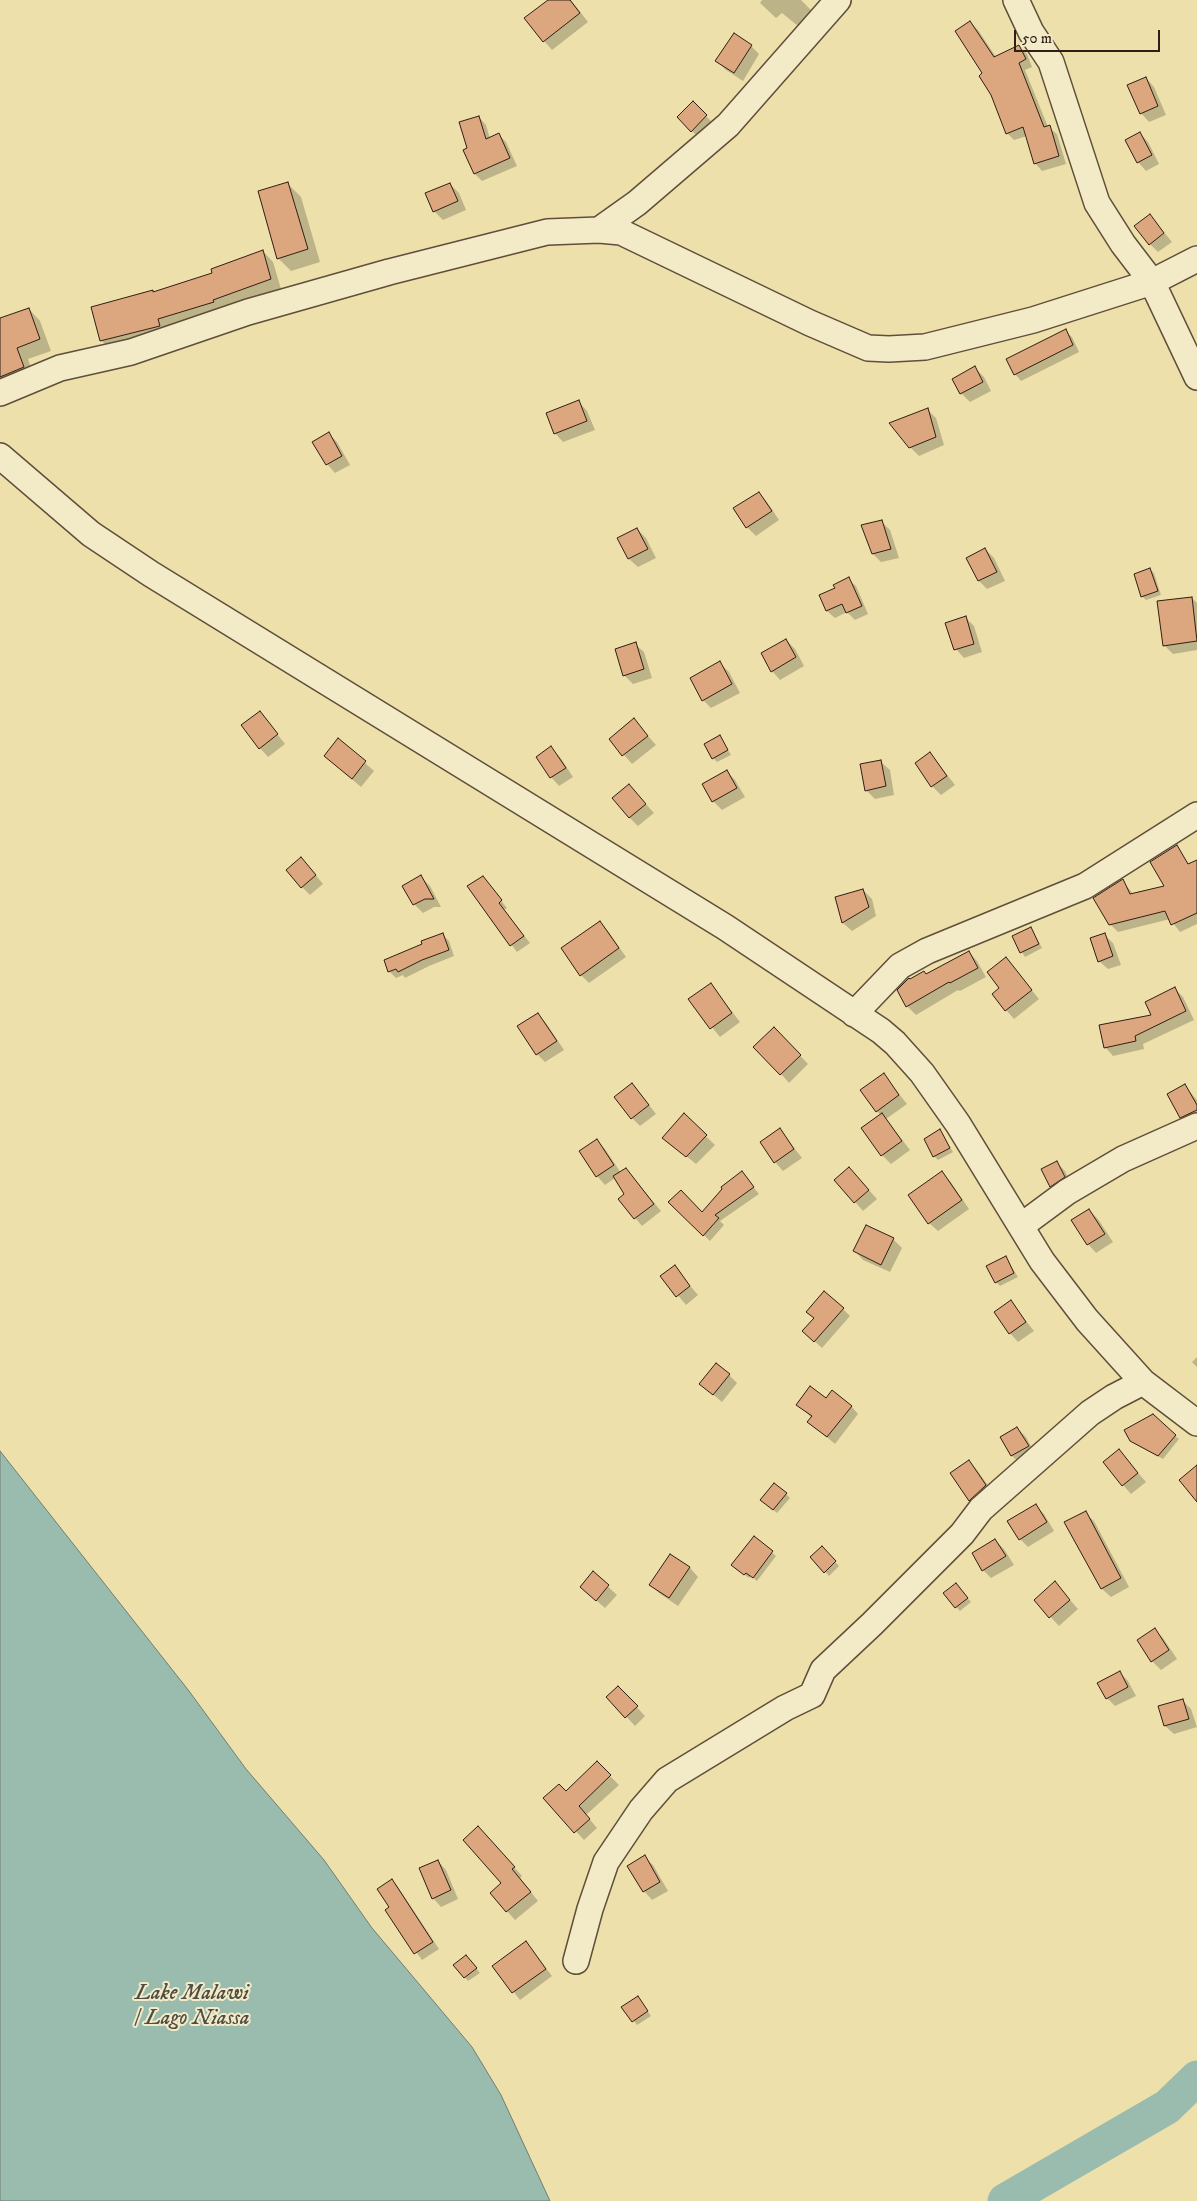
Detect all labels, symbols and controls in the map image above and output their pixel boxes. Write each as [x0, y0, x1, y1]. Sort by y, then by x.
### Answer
scale bar [1017, 20, 1163, 52]
text: 50 m [1022, 29, 1052, 48]
water label: Lake Malawi / Lago Niassa [134, 1981, 250, 2032]

